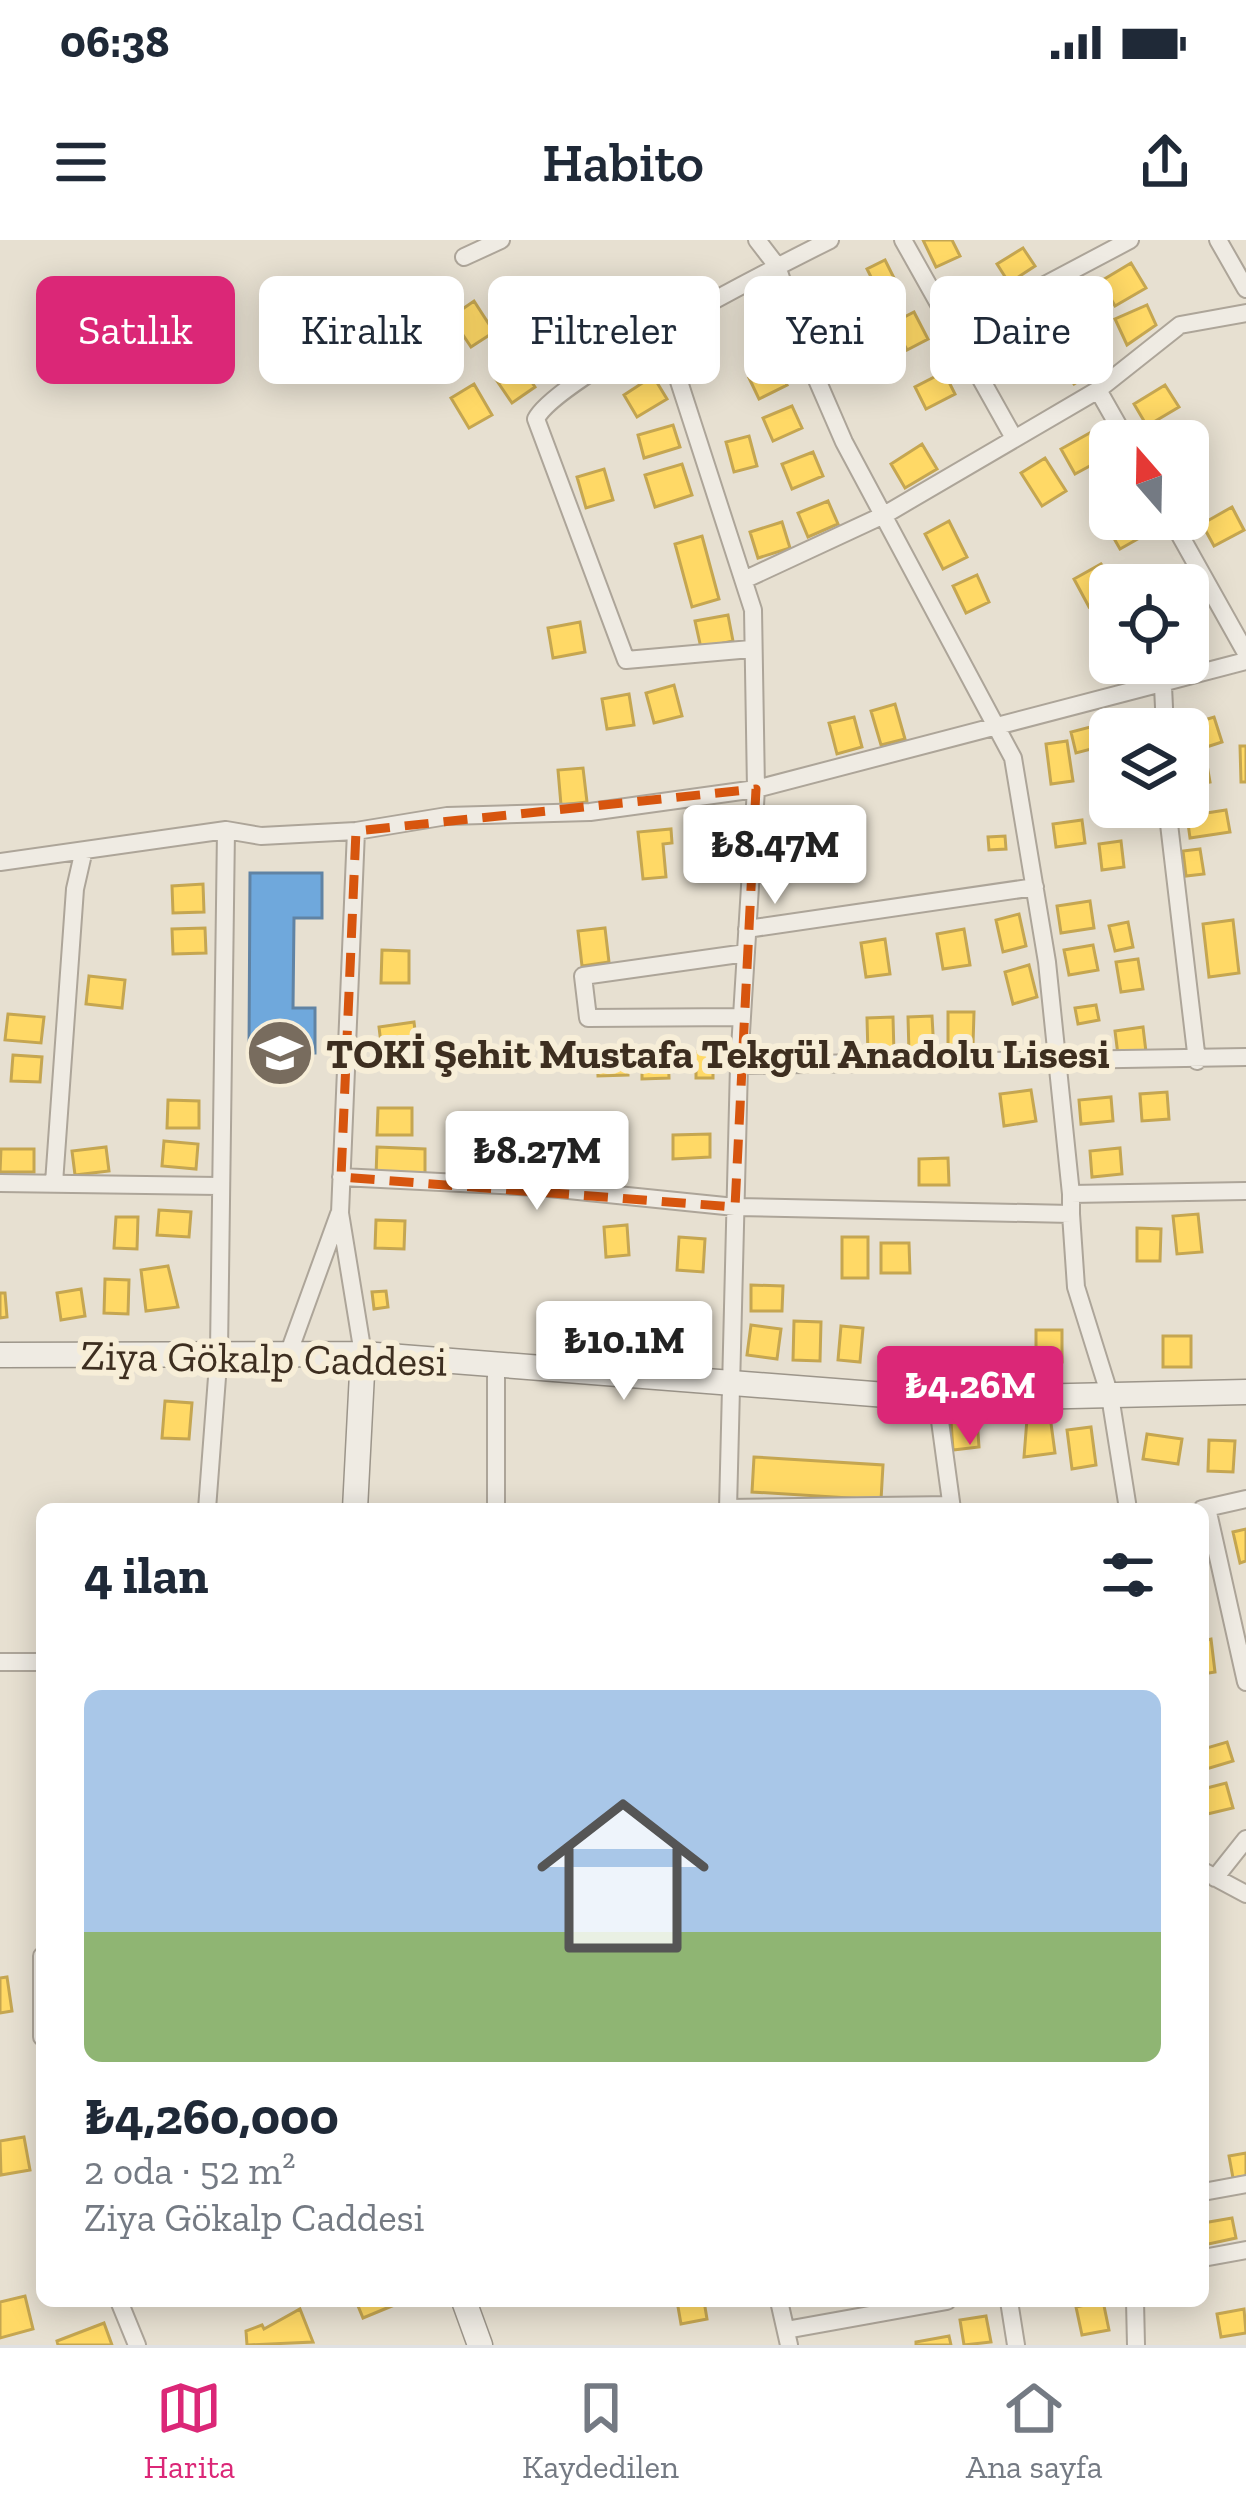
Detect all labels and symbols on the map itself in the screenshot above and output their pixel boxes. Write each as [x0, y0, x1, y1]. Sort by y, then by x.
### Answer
north arrow [1089, 420, 1209, 540]
pin: ₺8.47M [677, 805, 873, 907]
school or university icon: TOKİ Şehit Mustafa Tekgül Anadolu Lisesi [245, 1018, 315, 1088]
place label: TOKİ Şehit Mustafa Tekgül Anadolu Lisesi [326, 1028, 1110, 1079]
pin: ₺8.27M [439, 1111, 635, 1213]
pin: ₺10.1M [526, 1301, 722, 1403]
street label: Ziya Gökalp Caddesi [80, 1329, 448, 1387]
pin: ₺4.26M [872, 1346, 1068, 1448]

